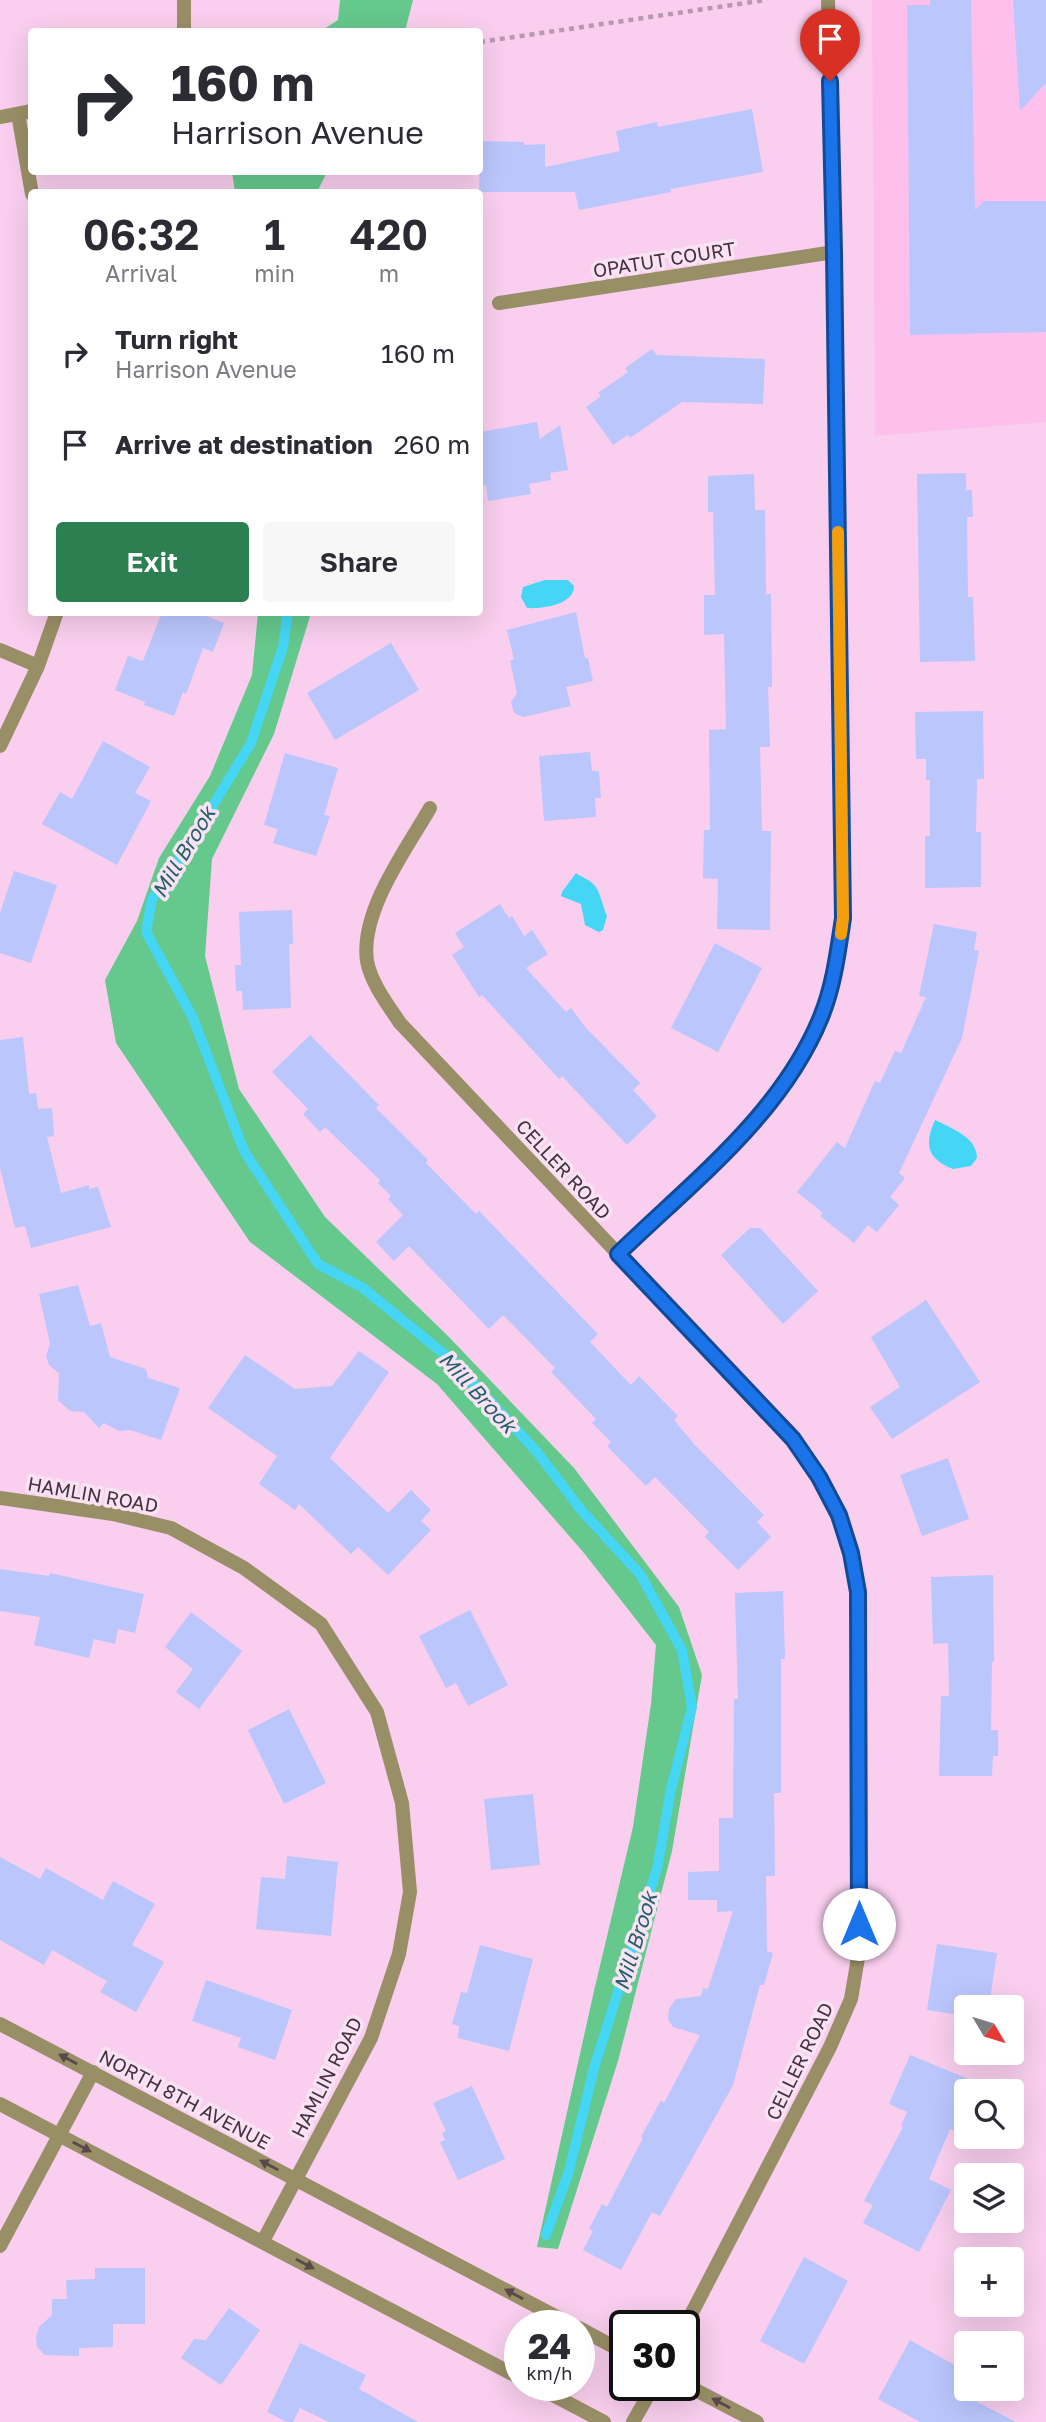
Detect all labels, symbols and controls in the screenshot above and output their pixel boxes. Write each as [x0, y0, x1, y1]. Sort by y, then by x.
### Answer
pin [800, 9, 860, 81]
icon: arrive [811, 20, 849, 58]
text: 160 m [171, 53, 314, 112]
icon: right [56, 56, 147, 147]
text: Harrison Avenue [171, 113, 424, 151]
text: 06:32 [83, 209, 199, 259]
text: 1 [264, 209, 285, 259]
text: 420 [350, 209, 428, 259]
street label: OPATUT COURT [591, 236, 737, 282]
text: Arrival [105, 259, 177, 287]
text: min [254, 259, 295, 287]
text: m [379, 259, 399, 287]
text: Turn right [115, 324, 238, 355]
icon: right [56, 335, 94, 373]
text: 160 m [381, 338, 455, 369]
text: Harrison Avenue [115, 355, 297, 383]
icon: arrive [56, 426, 94, 464]
text: Arrive at destination [115, 429, 373, 460]
text: 260 m [394, 429, 470, 460]
button: Exit [56, 522, 249, 602]
button: Share [263, 522, 455, 602]
water label: Mill Brook [146, 800, 221, 902]
street label: CELLER ROAD [512, 1114, 616, 1224]
water label: Mill Brook [434, 1346, 524, 1440]
street label: HAMLIN ROAD [26, 1471, 160, 1517]
water label: Mill Brook [608, 1887, 663, 1993]
position arrow [822, 1887, 896, 1961]
north arrow [954, 1995, 1024, 2065]
map controls [954, 1995, 1024, 2401]
street label: CELLER ROAD [761, 1998, 837, 2124]
street label: HAMLIN ROAD [286, 2013, 366, 2141]
street label: NORTH 8TH AVENUE [96, 2044, 274, 2154]
one-way arrow [58, 2054, 78, 2065]
button: search [954, 2079, 1024, 2149]
one-way arrow [72, 2141, 92, 2153]
one-way arrow [259, 2159, 279, 2170]
button: layers [954, 2163, 1024, 2233]
button: + [954, 2247, 1024, 2317]
one-way arrow [295, 2258, 315, 2270]
one-way arrow [504, 2288, 524, 2300]
speed limit sign: 30 [609, 2310, 700, 2401]
text: 24 [528, 2325, 571, 2367]
button: − [954, 2331, 1024, 2401]
text: km/h [527, 2362, 572, 2384]
one-way arrow [711, 2397, 730, 2409]

